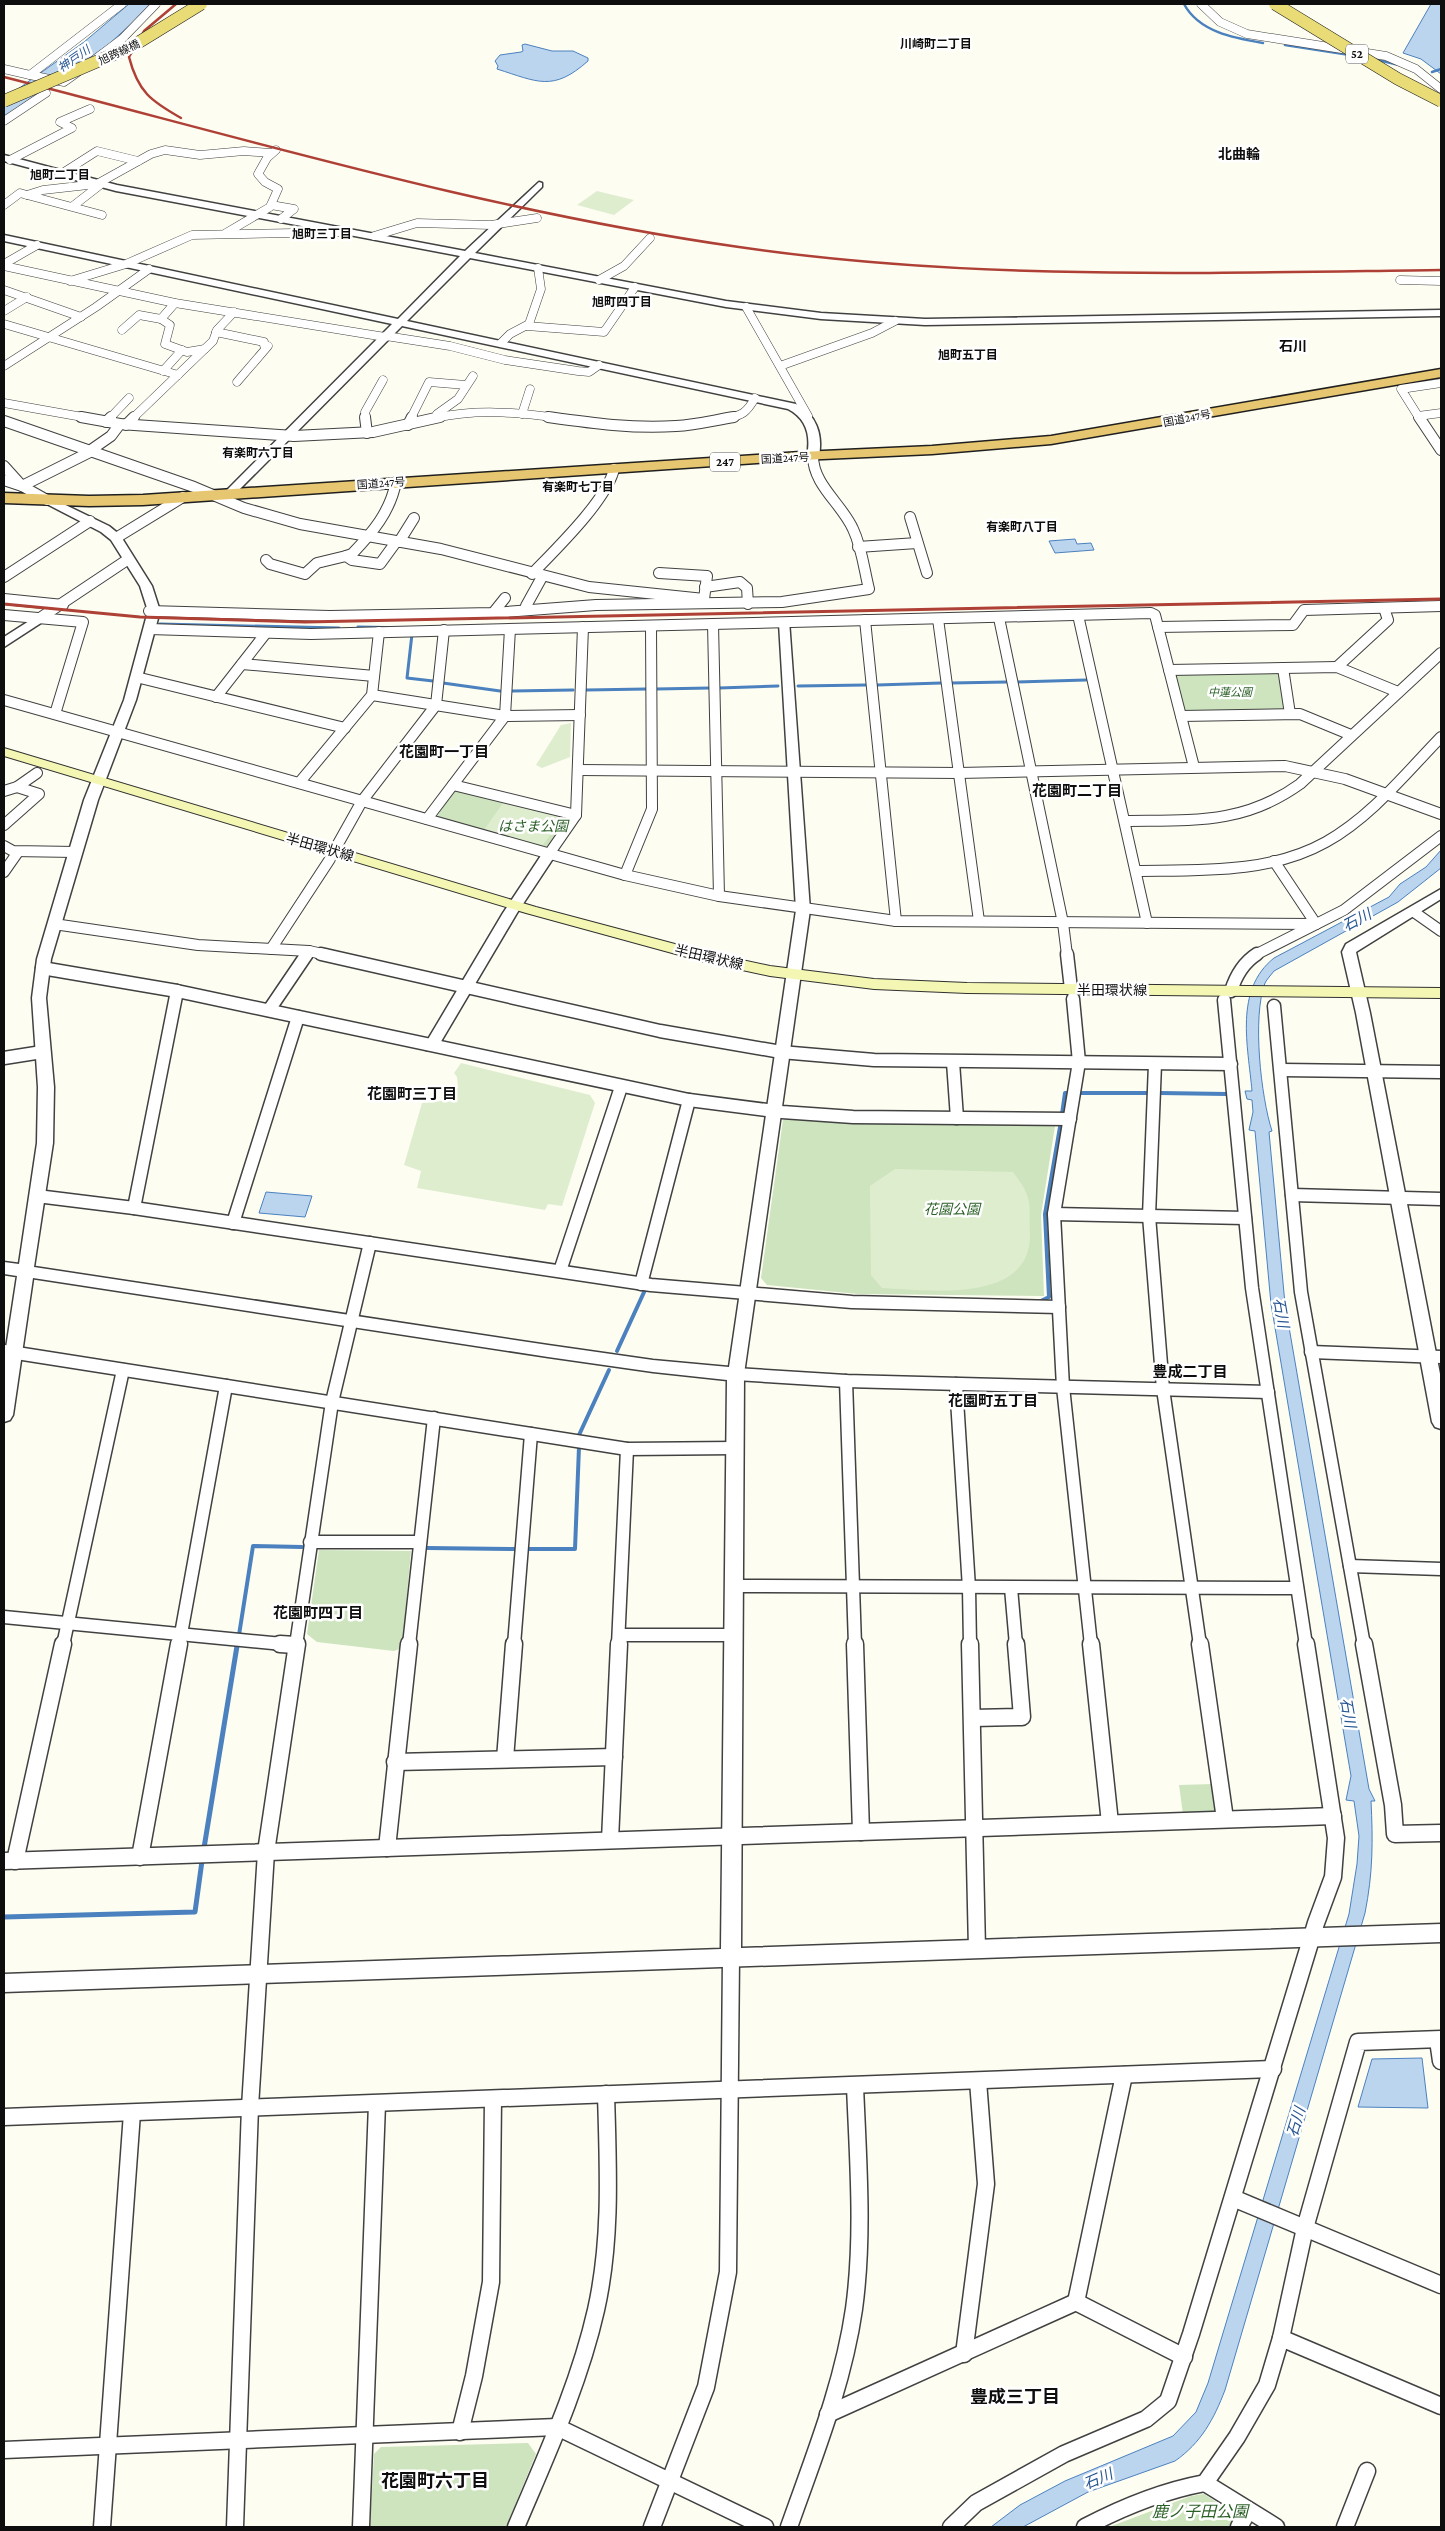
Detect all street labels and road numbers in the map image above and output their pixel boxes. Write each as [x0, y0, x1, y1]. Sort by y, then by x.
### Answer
street label: 旭跨線橋 [97, 37, 141, 67]
road number: 52 [1346, 44, 1368, 64]
street label: 国道247号 [1162, 407, 1212, 429]
street label: 国道247号 [760, 451, 810, 465]
road number: 247 [710, 452, 740, 472]
street label: 国道247号 [356, 475, 406, 491]
street label: 半田環状線 [284, 830, 356, 864]
street label: 半田環状線 [673, 941, 745, 973]
street label: 半田環状線 [1077, 982, 1147, 998]

